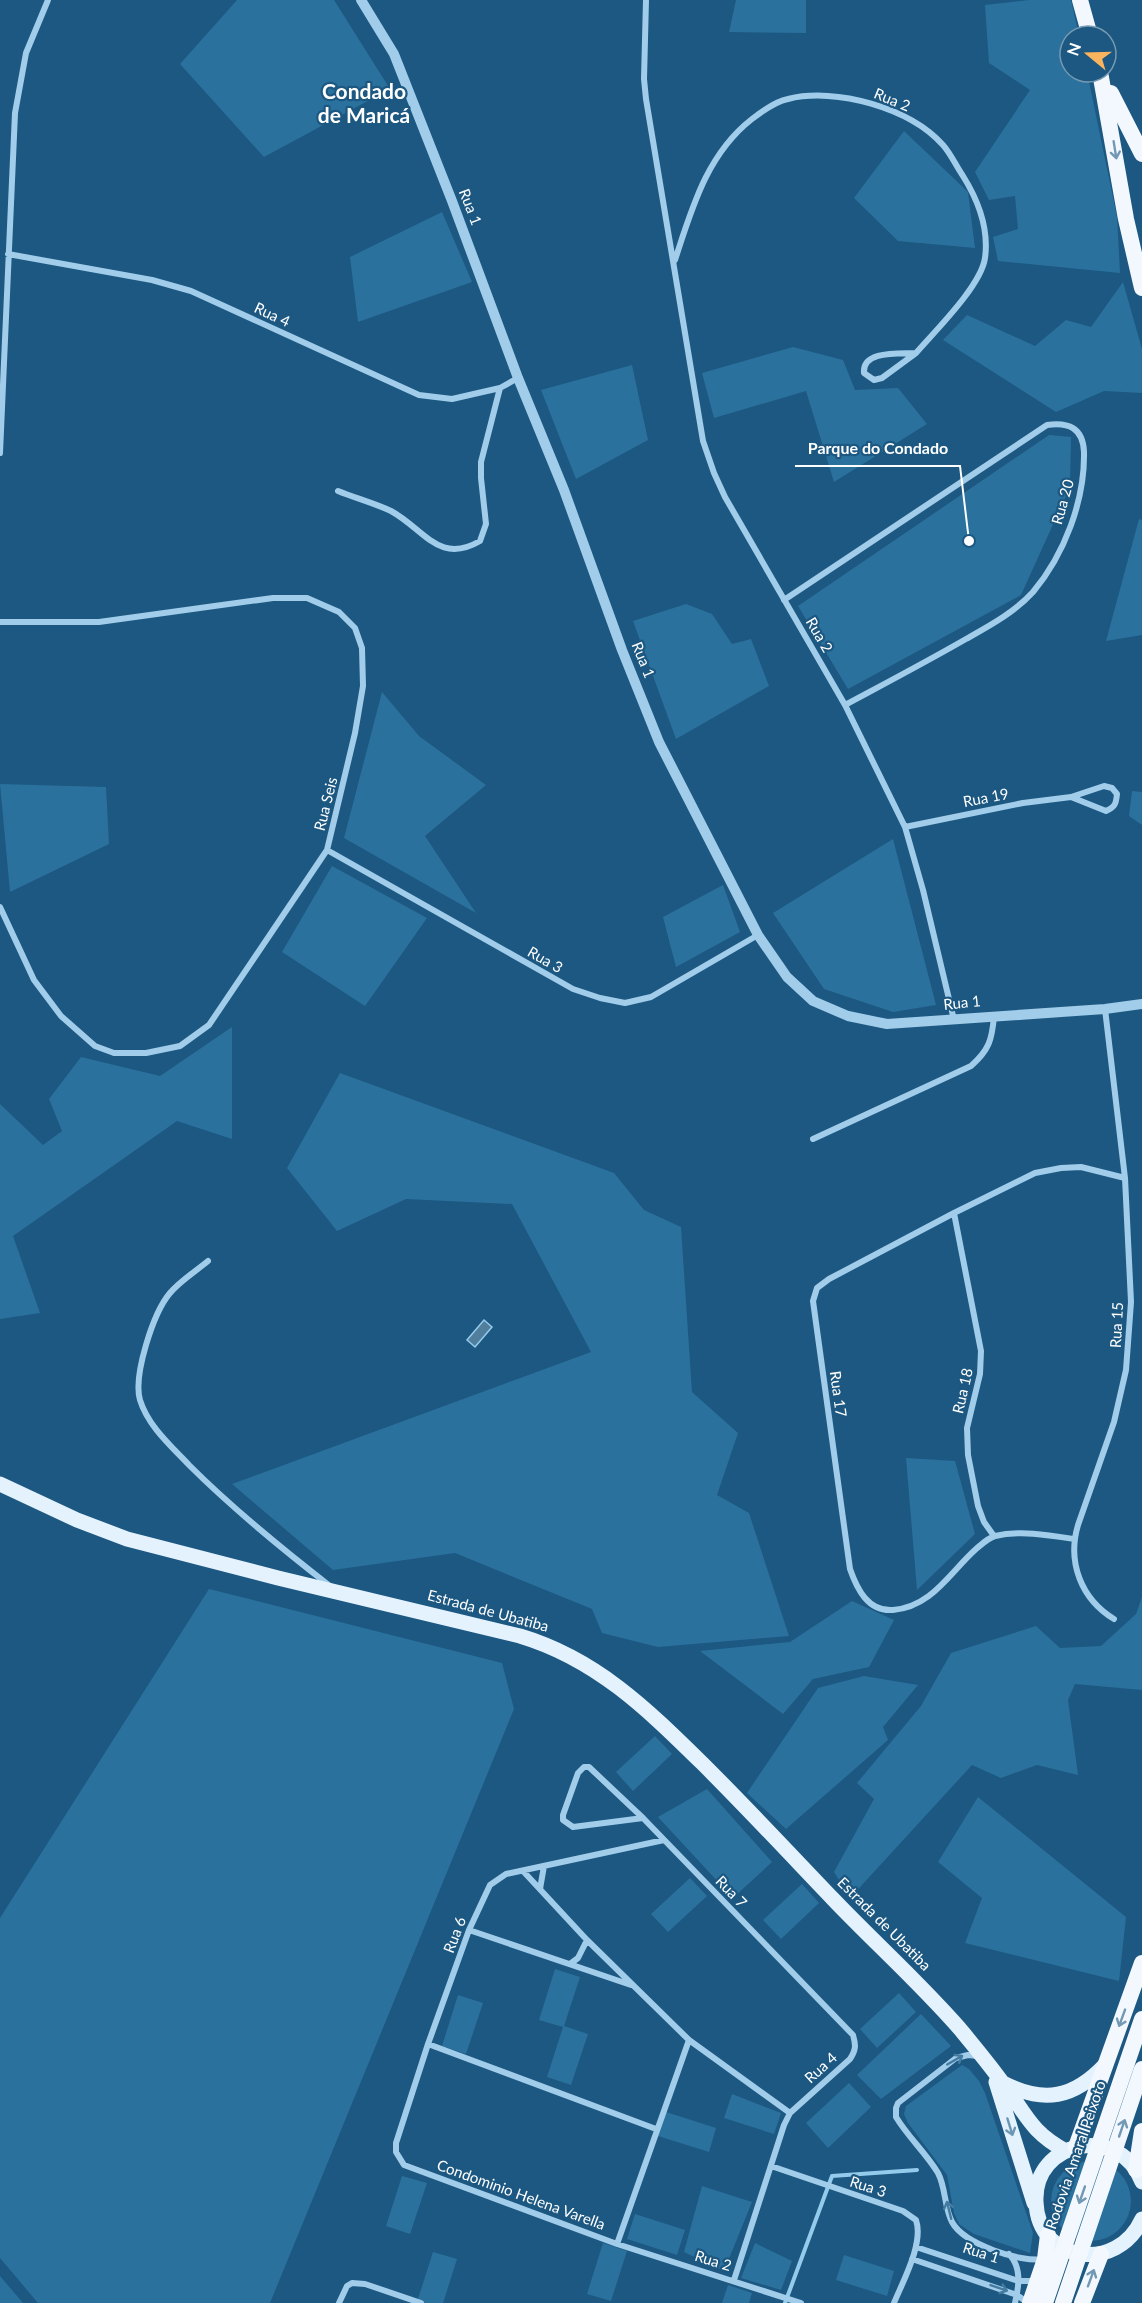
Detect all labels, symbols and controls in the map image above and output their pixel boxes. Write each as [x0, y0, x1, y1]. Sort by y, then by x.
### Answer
north arrow [1058, 24, 1118, 84]
text: N [1062, 40, 1084, 58]
district label: Condado de Maricá [318, 78, 410, 127]
street label: Rua 2 [872, 84, 913, 114]
one-way arrow [1110, 140, 1121, 159]
street label: Rua 1 [456, 186, 486, 227]
street label: Rua 4 [252, 298, 293, 330]
callout: Parque do Condado [795, 432, 960, 466]
text: Parque do Condado [808, 438, 948, 457]
street label: Rua 20 [1047, 477, 1077, 526]
street label: Rua 2 [803, 614, 837, 655]
street label: Rua 1 [629, 639, 659, 680]
street label: Rua Seis [310, 775, 340, 833]
street label: Rua 19 [961, 784, 1010, 810]
street label: Rua 3 [525, 942, 566, 976]
street label: Rua 1 [942, 991, 981, 1013]
street label: Rua 15 [1106, 1301, 1126, 1348]
street label: Rua 18 [948, 1366, 976, 1415]
street label: Rua 17 [827, 1370, 851, 1418]
street label: Estrada de Ubatiba [426, 1585, 551, 1635]
street label: Rua 7 [712, 1872, 751, 1911]
street label: Estrada de Ubatiba [834, 1873, 935, 1974]
street label: Rua 6 [439, 1914, 469, 1955]
one-way arrow [1116, 2008, 1127, 2027]
street label: Rua 4 [800, 2048, 840, 2086]
one-way arrow [946, 2054, 963, 2066]
street label: Rodovia Amaral Peixoto [1041, 2078, 1109, 2231]
one-way arrow [1005, 2117, 1016, 2136]
one-way arrow [1117, 2119, 1128, 2138]
street label: Condominio Helena Varella [435, 2155, 608, 2233]
street label: Rua 3 [848, 2172, 889, 2200]
one-way arrow [1076, 2185, 1087, 2204]
one-way arrow [942, 2201, 954, 2220]
street label: Rua 1 [961, 2238, 1002, 2266]
street label: Rua 2 [693, 2246, 734, 2274]
one-way arrow [1086, 2269, 1097, 2288]
one-way arrow [989, 2284, 1008, 2295]

